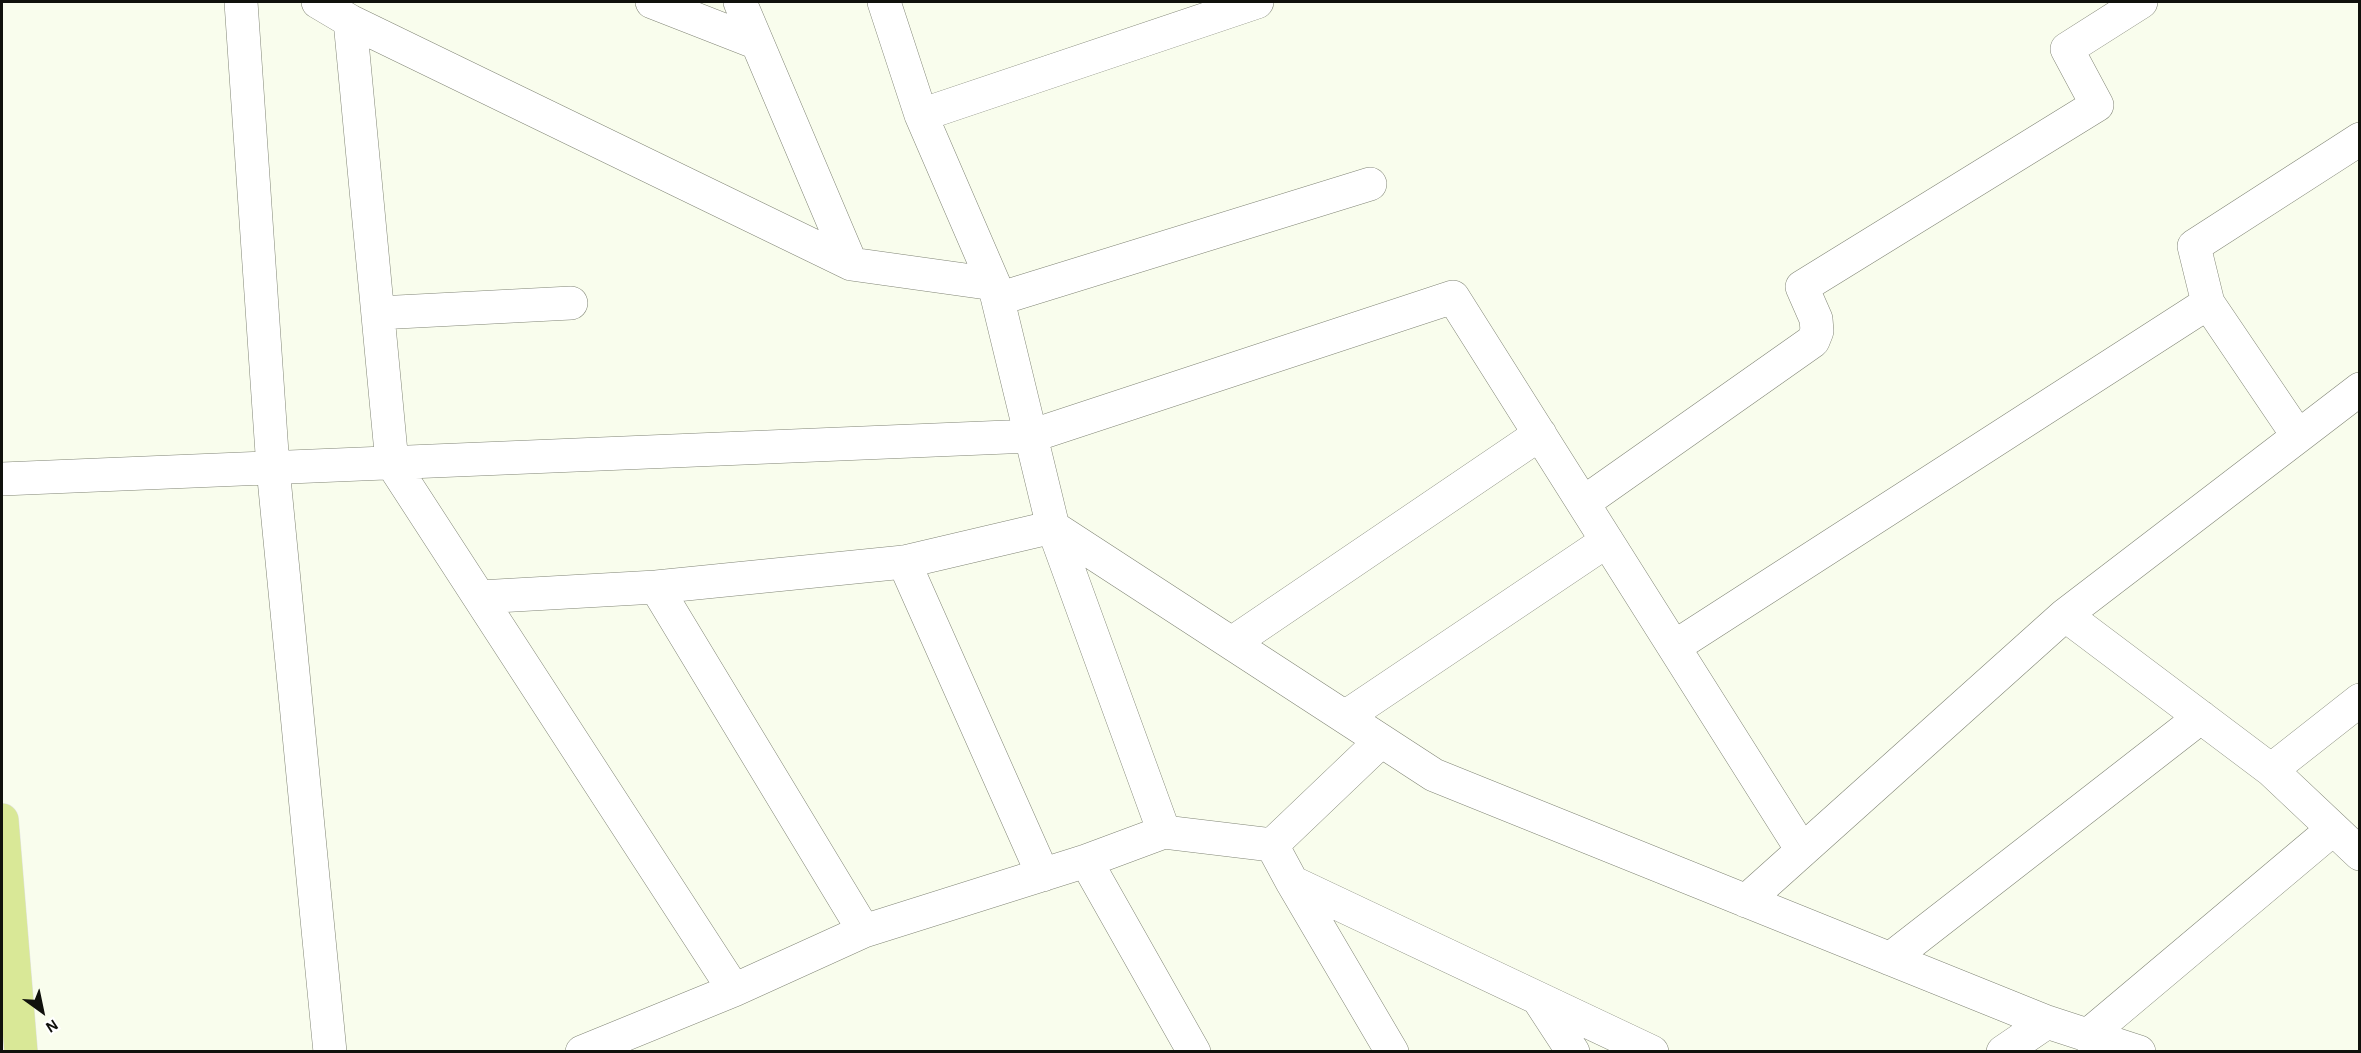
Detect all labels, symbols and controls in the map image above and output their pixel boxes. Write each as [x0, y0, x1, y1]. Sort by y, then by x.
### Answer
north arrow [12, 981, 72, 1041]
text: N [43, 1016, 61, 1036]

